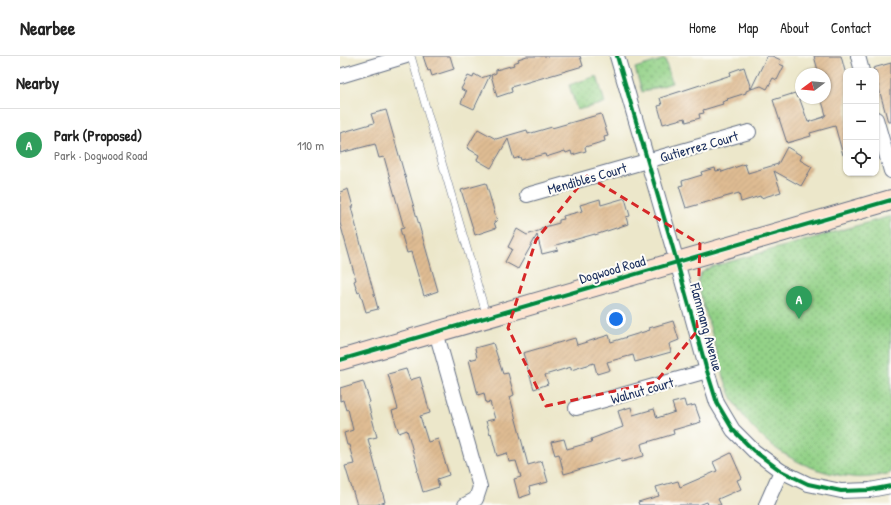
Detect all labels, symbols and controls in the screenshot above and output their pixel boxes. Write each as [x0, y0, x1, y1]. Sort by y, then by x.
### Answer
text: Nearbee [20, 15, 75, 41]
text: Home [689, 18, 716, 37]
text: Map [738, 18, 758, 37]
text: About [780, 18, 809, 37]
text: Contact [831, 18, 871, 37]
north arrow [795, 68, 831, 104]
map controls [843, 68, 879, 176]
button: + [843, 68, 879, 104]
text: Nearby [16, 71, 59, 94]
button: − [843, 104, 879, 140]
text: Park (Proposed) [54, 125, 142, 146]
street label: Gutierrez Court [658, 126, 740, 166]
text: A [26, 136, 32, 154]
text: 110 m [297, 136, 324, 154]
button: locate [843, 140, 879, 176]
text: Park · Dogwood Road [54, 146, 147, 164]
street label: Mendibles Court [545, 158, 629, 198]
street label: Dogwood Road [577, 250, 648, 288]
street label: Flammang Avenue [685, 280, 728, 374]
pin: A [786, 286, 812, 319]
your location [606, 309, 626, 329]
street label: Walnut court [608, 372, 676, 408]

